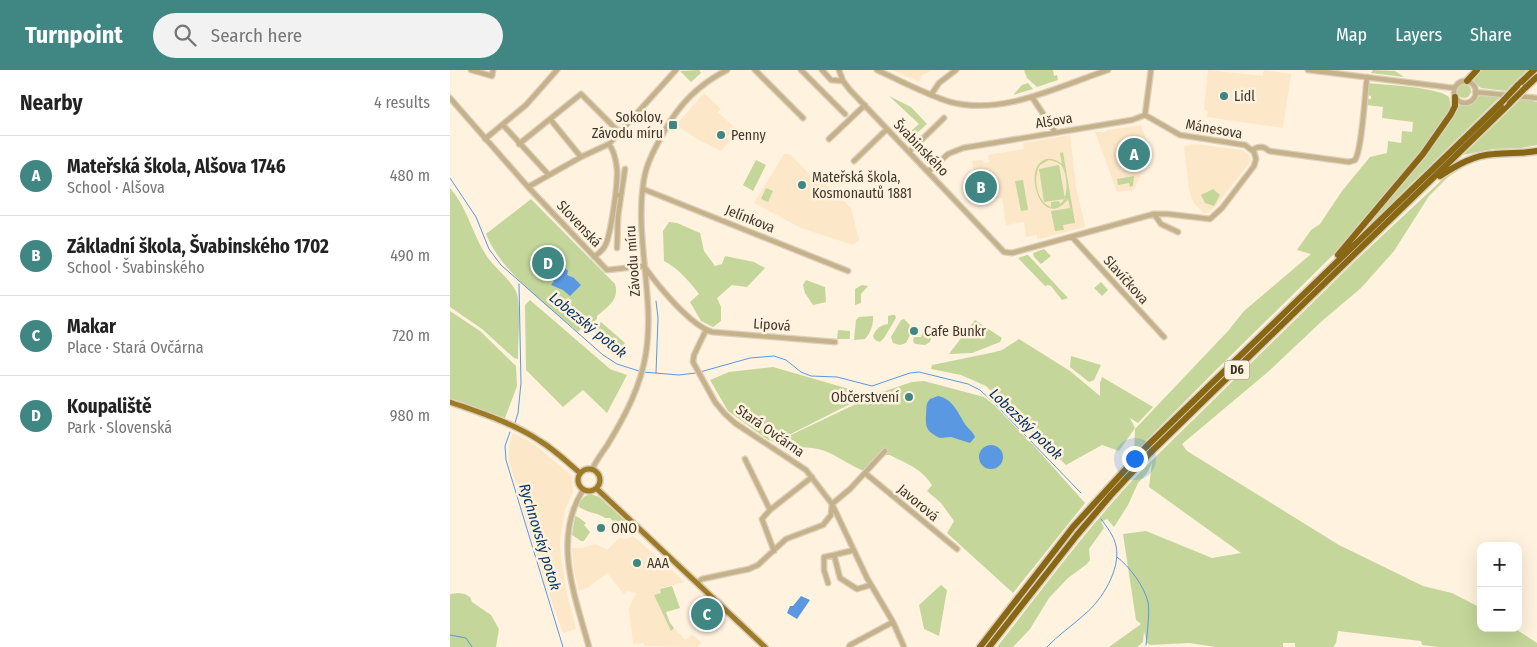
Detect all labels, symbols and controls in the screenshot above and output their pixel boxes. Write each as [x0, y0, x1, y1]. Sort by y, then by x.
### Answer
search box [153, 13, 503, 58]
text: Turnpoint [25, 21, 123, 49]
icon: search [171, 21, 199, 49]
text: Search here [211, 24, 302, 47]
text: Map [1336, 24, 1367, 46]
text: Layers [1395, 24, 1442, 46]
text: Share [1470, 24, 1512, 46]
place label: Lidl [1234, 88, 1255, 105]
text: Nearby [20, 90, 82, 116]
marker: Lidl [1218, 90, 1230, 102]
text: 4 results [374, 93, 430, 112]
place label: Sokolov, Závodu míru [592, 109, 663, 142]
street label: Alšova [1034, 110, 1074, 132]
street label: Švabinského [890, 115, 953, 180]
street label: Mánesova [1184, 116, 1244, 142]
marker: Sokolov, Závodu míru [667, 119, 679, 131]
place label: Penny [731, 127, 766, 144]
marker: Penny [715, 129, 727, 141]
pin: A [1118, 135, 1150, 173]
text: Mateřská škola, Alšova 1746 [67, 155, 286, 178]
text: A [32, 166, 40, 185]
text: 480 m [390, 166, 430, 185]
pin: B [965, 168, 997, 206]
place label: Mateřská škola, Kosmonautů 1881 [812, 169, 912, 202]
text: School · Alšova [67, 178, 165, 197]
marker: Mateřská škola, Kosmonautů 1881 [796, 179, 808, 191]
street label: Slovenská [553, 197, 605, 251]
street label: Jelínkova [723, 201, 777, 237]
street label: Závodu míru [622, 225, 644, 297]
text: Základní škola, Švabinského 1702 [67, 235, 329, 258]
pin: D [532, 244, 564, 282]
text: B [32, 246, 40, 265]
text: 490 m [390, 246, 430, 265]
street label: Slavíčkova [1100, 252, 1152, 308]
text: School · Švabinského [67, 258, 205, 277]
water label: Lobezský potok [546, 288, 631, 362]
text: Makar [67, 315, 116, 338]
street label: Lipová [753, 315, 791, 335]
place label: Cafe Bunkr [924, 323, 986, 340]
marker: Cafe Bunkr [908, 325, 920, 337]
text: C [32, 326, 40, 345]
text: 720 m [392, 326, 430, 345]
text: Place · Stará Ovčárna [67, 338, 204, 357]
road number: D6 [1224, 360, 1250, 380]
water label: Lobezský potok [986, 385, 1067, 464]
place label: Občerstvení [831, 389, 899, 406]
marker: Občerstvení [903, 391, 915, 403]
text: Koupaliště [67, 395, 152, 418]
street label: Stará Ovčárna [732, 401, 808, 461]
text: D [31, 406, 41, 425]
text: 980 m [390, 406, 430, 425]
text: Park · Slovenská [67, 418, 172, 437]
your location [1122, 446, 1148, 472]
water label: Rychnovský potok [515, 481, 565, 593]
street label: Javorová [894, 481, 942, 525]
place label: ONO [611, 520, 637, 537]
marker: ONO [595, 522, 607, 534]
map controls [1477, 542, 1522, 632]
button: + [1477, 542, 1522, 587]
place label: AAA [647, 555, 670, 572]
marker: AAA [631, 557, 643, 569]
button: − [1477, 587, 1522, 632]
pin: C [691, 595, 723, 633]

